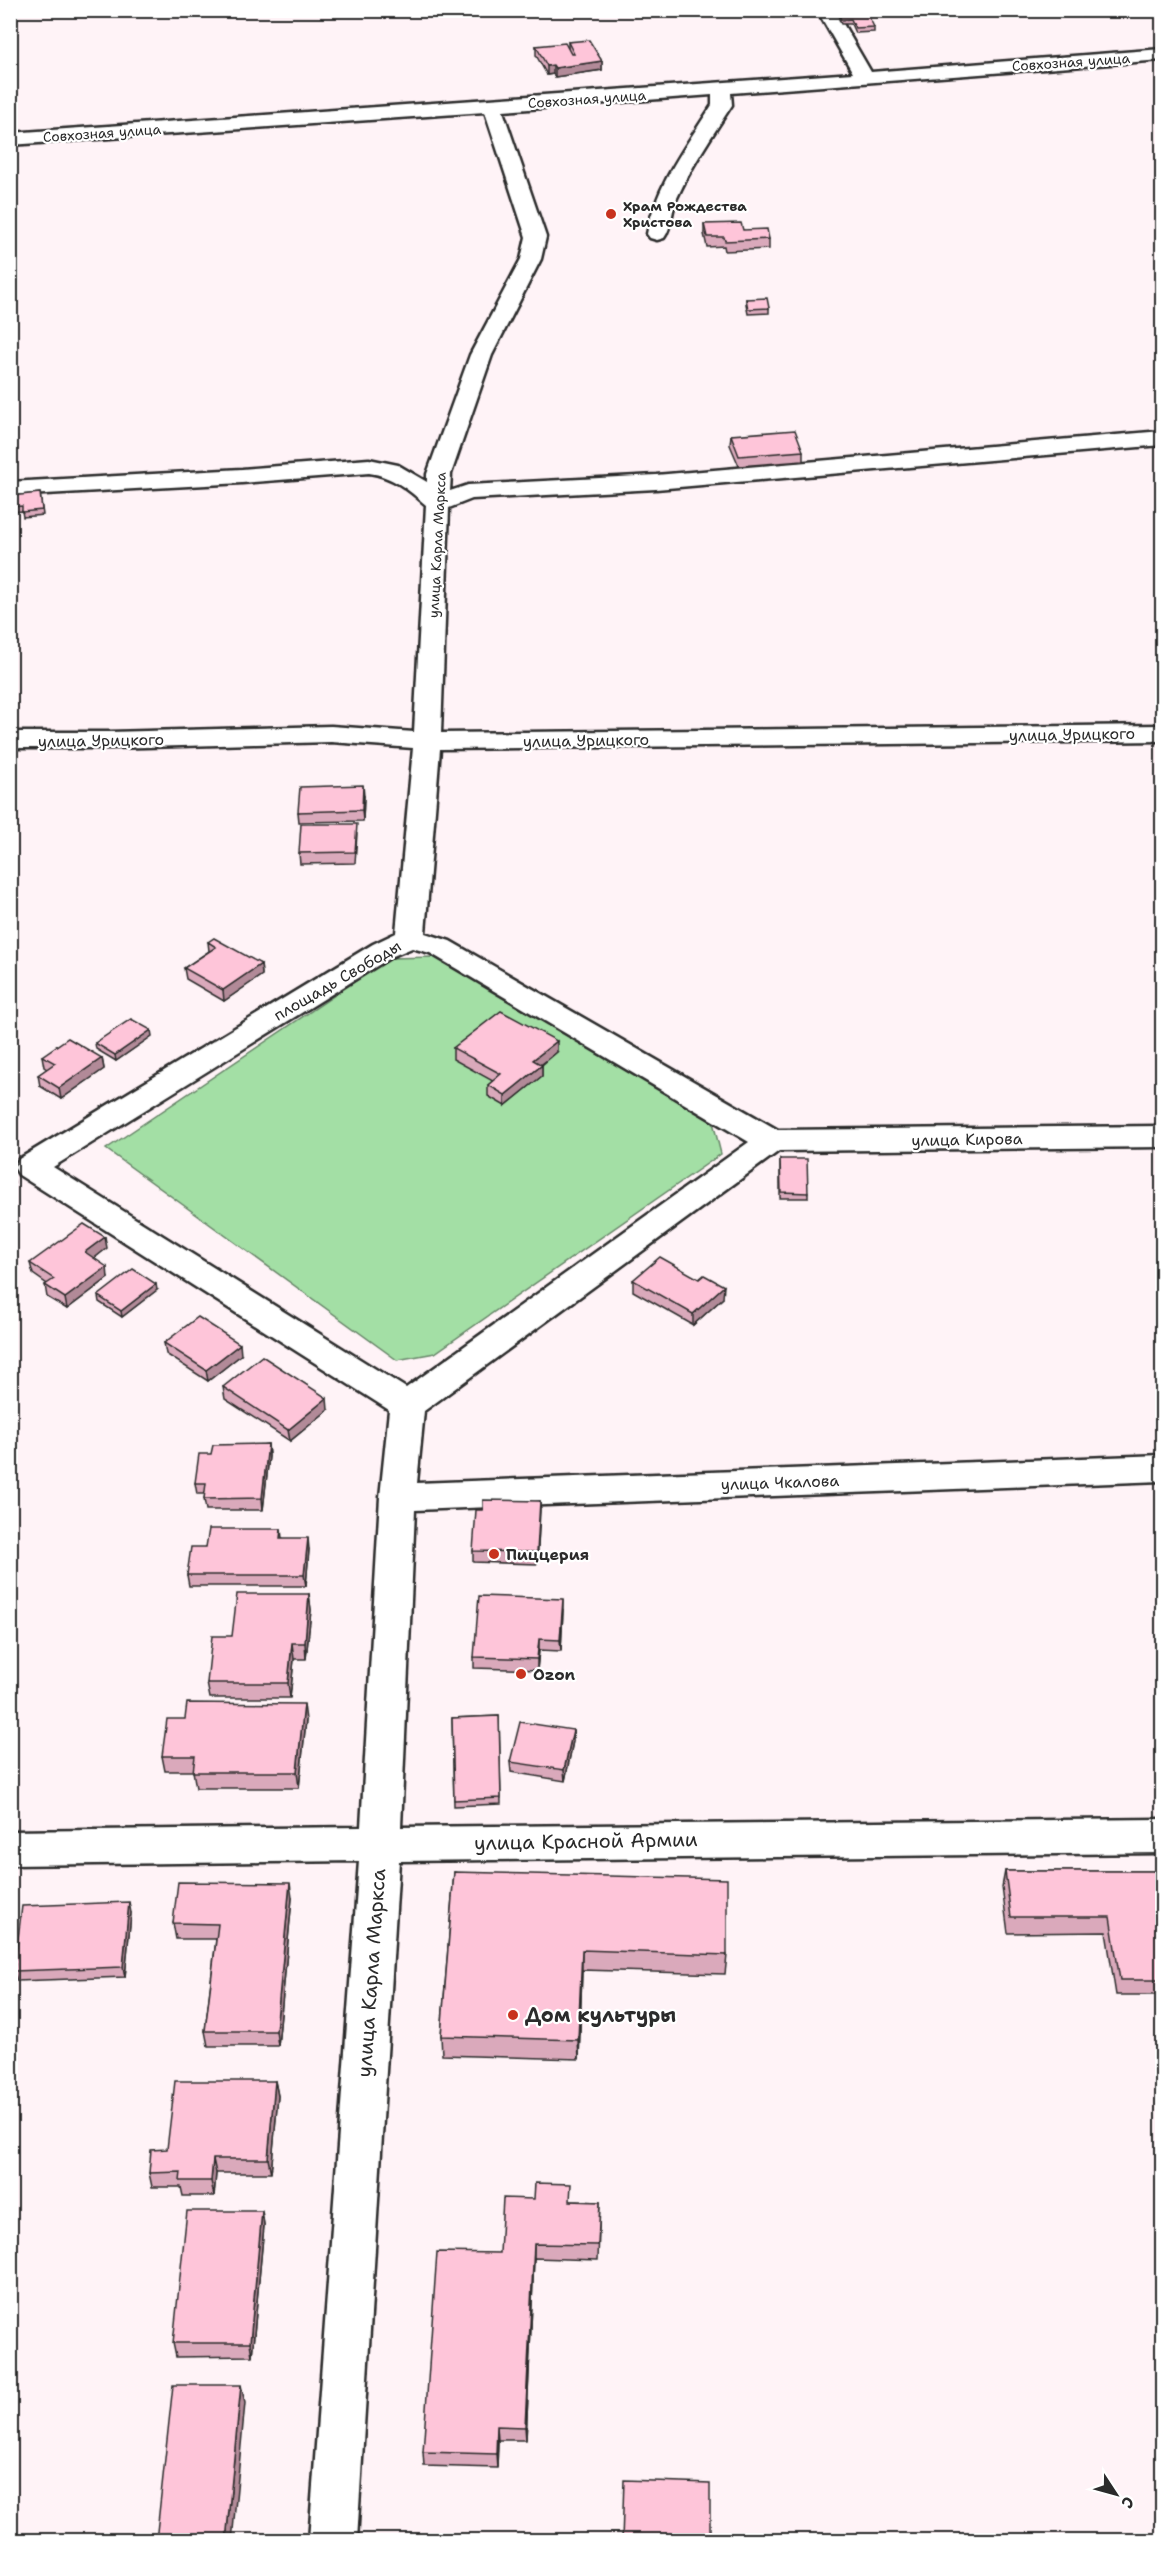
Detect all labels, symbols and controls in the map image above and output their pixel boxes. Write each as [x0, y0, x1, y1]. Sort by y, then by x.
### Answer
street label: Совхозная улица [1011, 49, 1131, 75]
street label: Совхозная улица [527, 86, 647, 112]
street label: Совхозная улица [42, 120, 162, 146]
place label: Храм Рождества Христова [623, 197, 747, 231]
marker: Храм Рождества Христова [604, 207, 618, 221]
street label: улица Карла Маркса [424, 471, 450, 619]
street label: улица Урицкого [1009, 723, 1135, 746]
street label: улица Урицкого [38, 729, 164, 752]
street label: улица Урицкого [523, 729, 649, 752]
street label: площадь Свободы [270, 935, 405, 1025]
street label: улица Кирова [911, 1128, 1023, 1151]
street label: улица Чкалова [720, 1470, 840, 1495]
place label: Пиццерия [506, 1544, 589, 1565]
marker: Пиццерия [487, 1547, 501, 1561]
place label: Ozon [533, 1664, 576, 1685]
marker: Ozon [514, 1667, 528, 1681]
street label: улица Красной Армии [474, 1826, 698, 1856]
street label: улица Карла Маркса [351, 1867, 391, 2078]
place label: Дом культуры [525, 2002, 676, 2028]
marker: Дом культуры [506, 2008, 520, 2022]
north arrow [1086, 2464, 1146, 2524]
text: С [1116, 2492, 1139, 2513]

